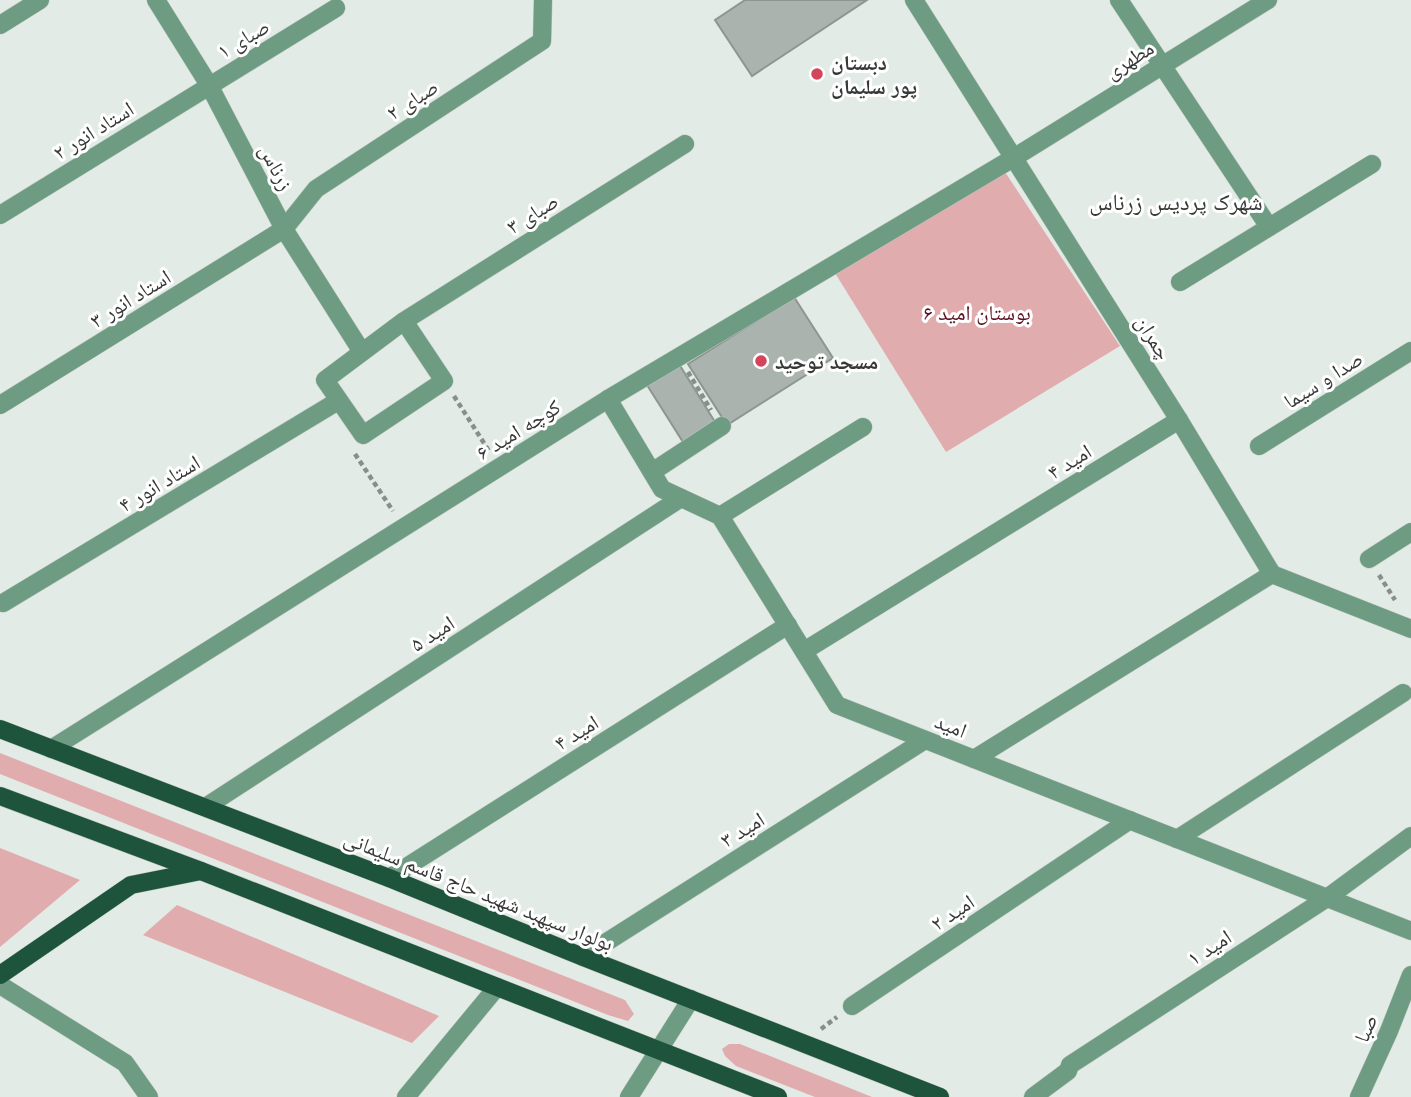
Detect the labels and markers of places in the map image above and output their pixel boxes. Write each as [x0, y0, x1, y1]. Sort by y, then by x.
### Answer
place label: دبستان پور سلیمان [831, 49, 917, 99]
marker: دبستان پور سلیمان [809, 66, 825, 82]
place label: مسجد توحید [775, 348, 878, 374]
marker: مسجد توحید [753, 353, 769, 369]

